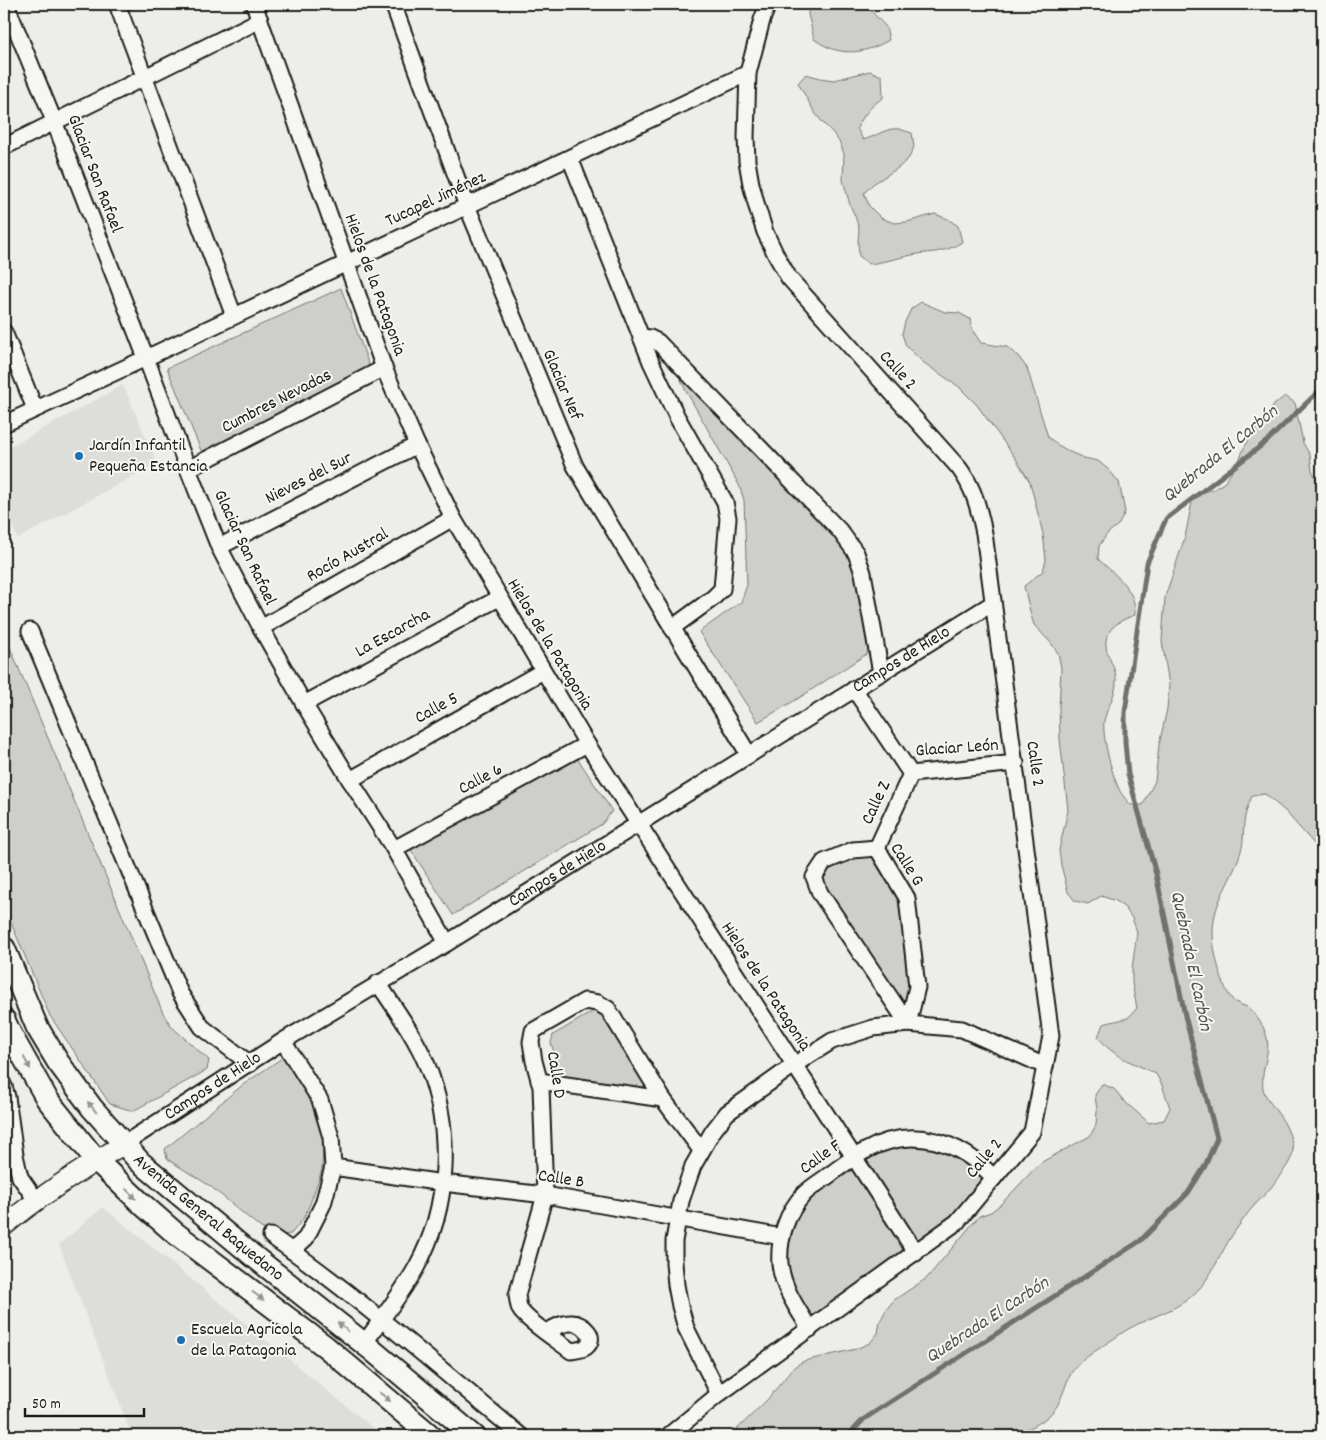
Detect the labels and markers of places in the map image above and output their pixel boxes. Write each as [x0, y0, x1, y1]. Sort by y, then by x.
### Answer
place label: Jardín Infantil Pequeña Estancia [89, 434, 208, 480]
marker: Jardín Infantil Pequeña Estancia [73, 450, 85, 462]
place label: Escuela Agricola de la Patagonia [191, 1318, 303, 1364]
marker: Escuela Agricola de la Patagonia [175, 1334, 187, 1346]

